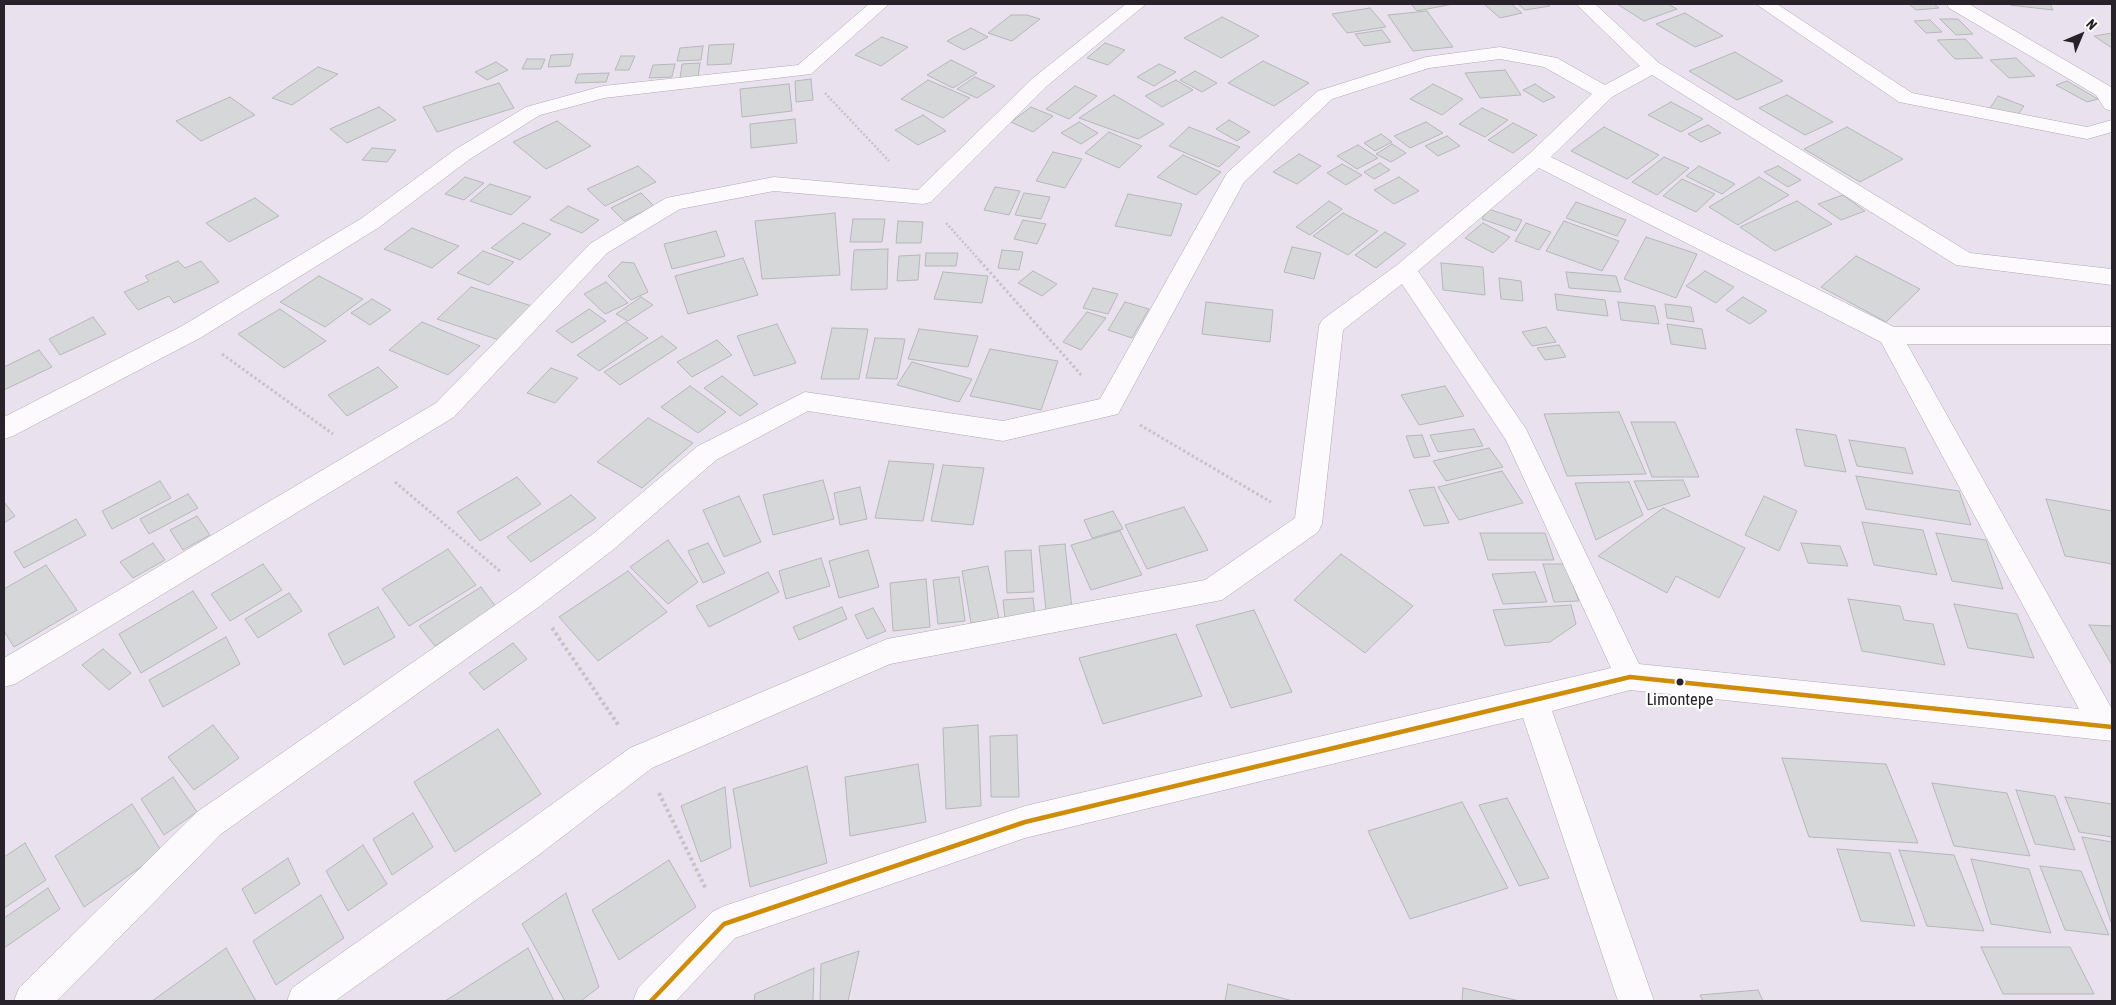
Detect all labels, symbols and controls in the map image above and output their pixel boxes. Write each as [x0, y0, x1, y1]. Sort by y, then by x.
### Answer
north arrow [2056, 10, 2106, 60]
text: N [2083, 16, 2100, 33]
marker: Limontepe [1675, 677, 1685, 687]
place label: Limontepe [1646, 690, 1714, 710]

